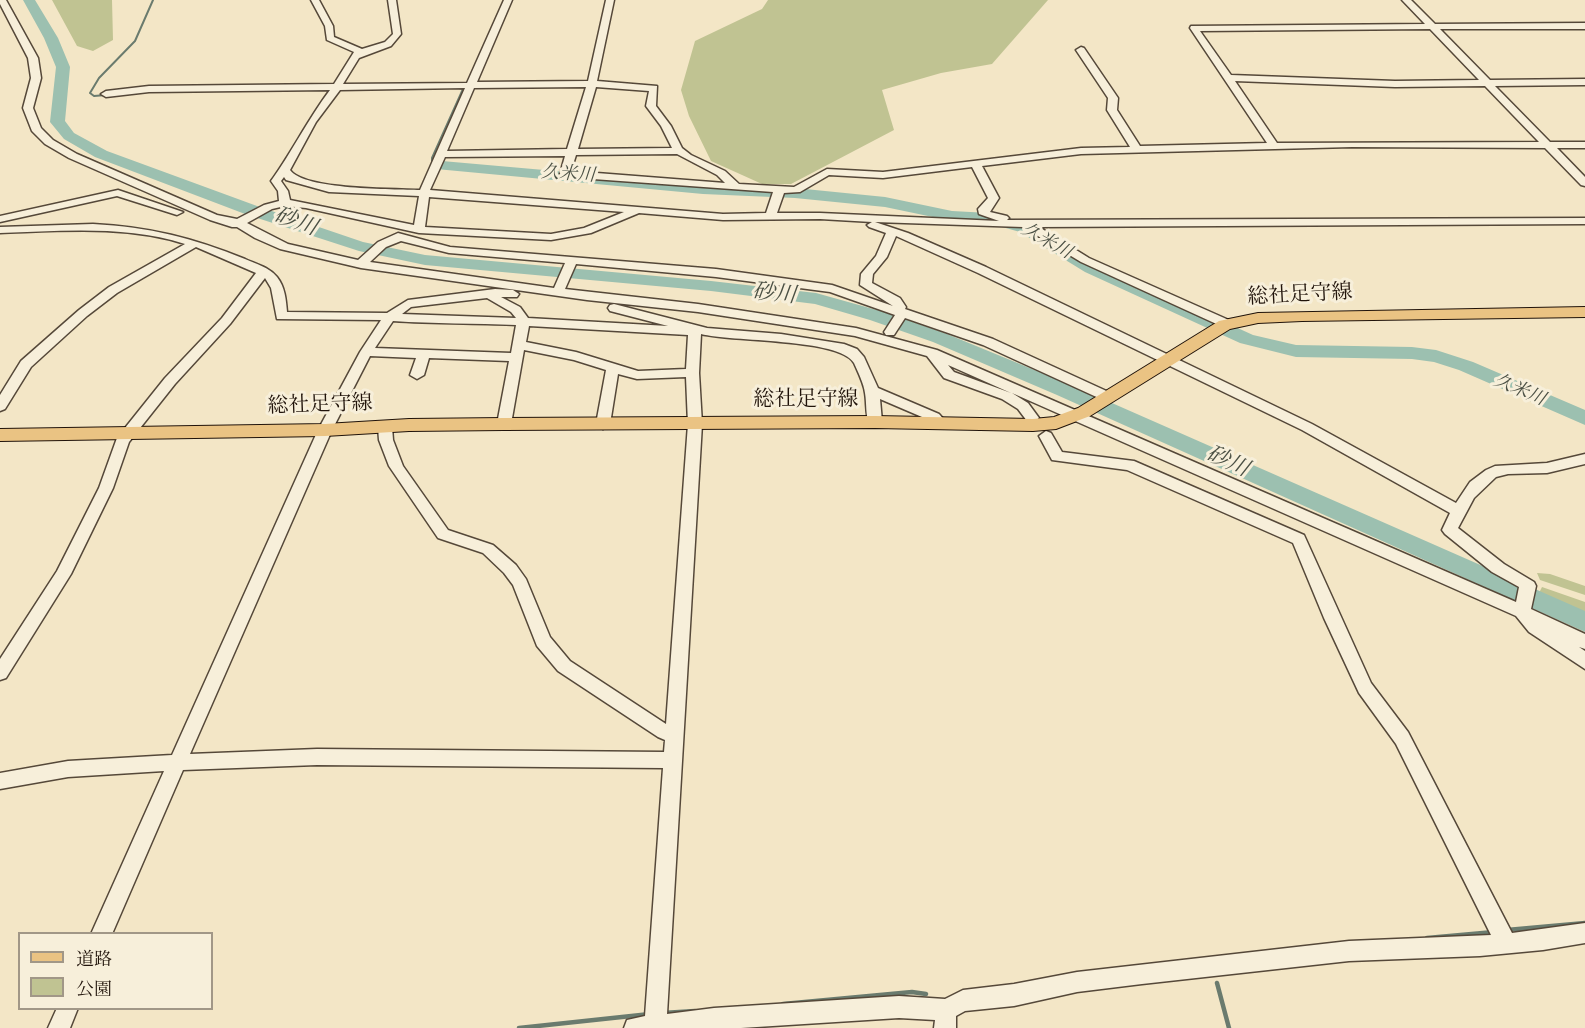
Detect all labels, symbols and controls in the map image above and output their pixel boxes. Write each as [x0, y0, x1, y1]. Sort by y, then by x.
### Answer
water label: 久米川 [540, 162, 596, 188]
water label: 砂川 [270, 203, 320, 243]
water label: 久米川 [1017, 219, 1075, 265]
water label: 砂川 [751, 280, 797, 310]
street label: 総社足守線 [1247, 281, 1353, 311]
water label: 久米川 [1490, 371, 1548, 411]
street label: 総社足守線 [754, 387, 858, 413]
street label: 総社足守線 [267, 392, 373, 420]
water label: 砂川 [1202, 442, 1252, 484]
legend [18, 932, 213, 1010]
text: 道路 [76, 948, 112, 971]
text: 公園 [76, 978, 112, 1001]

